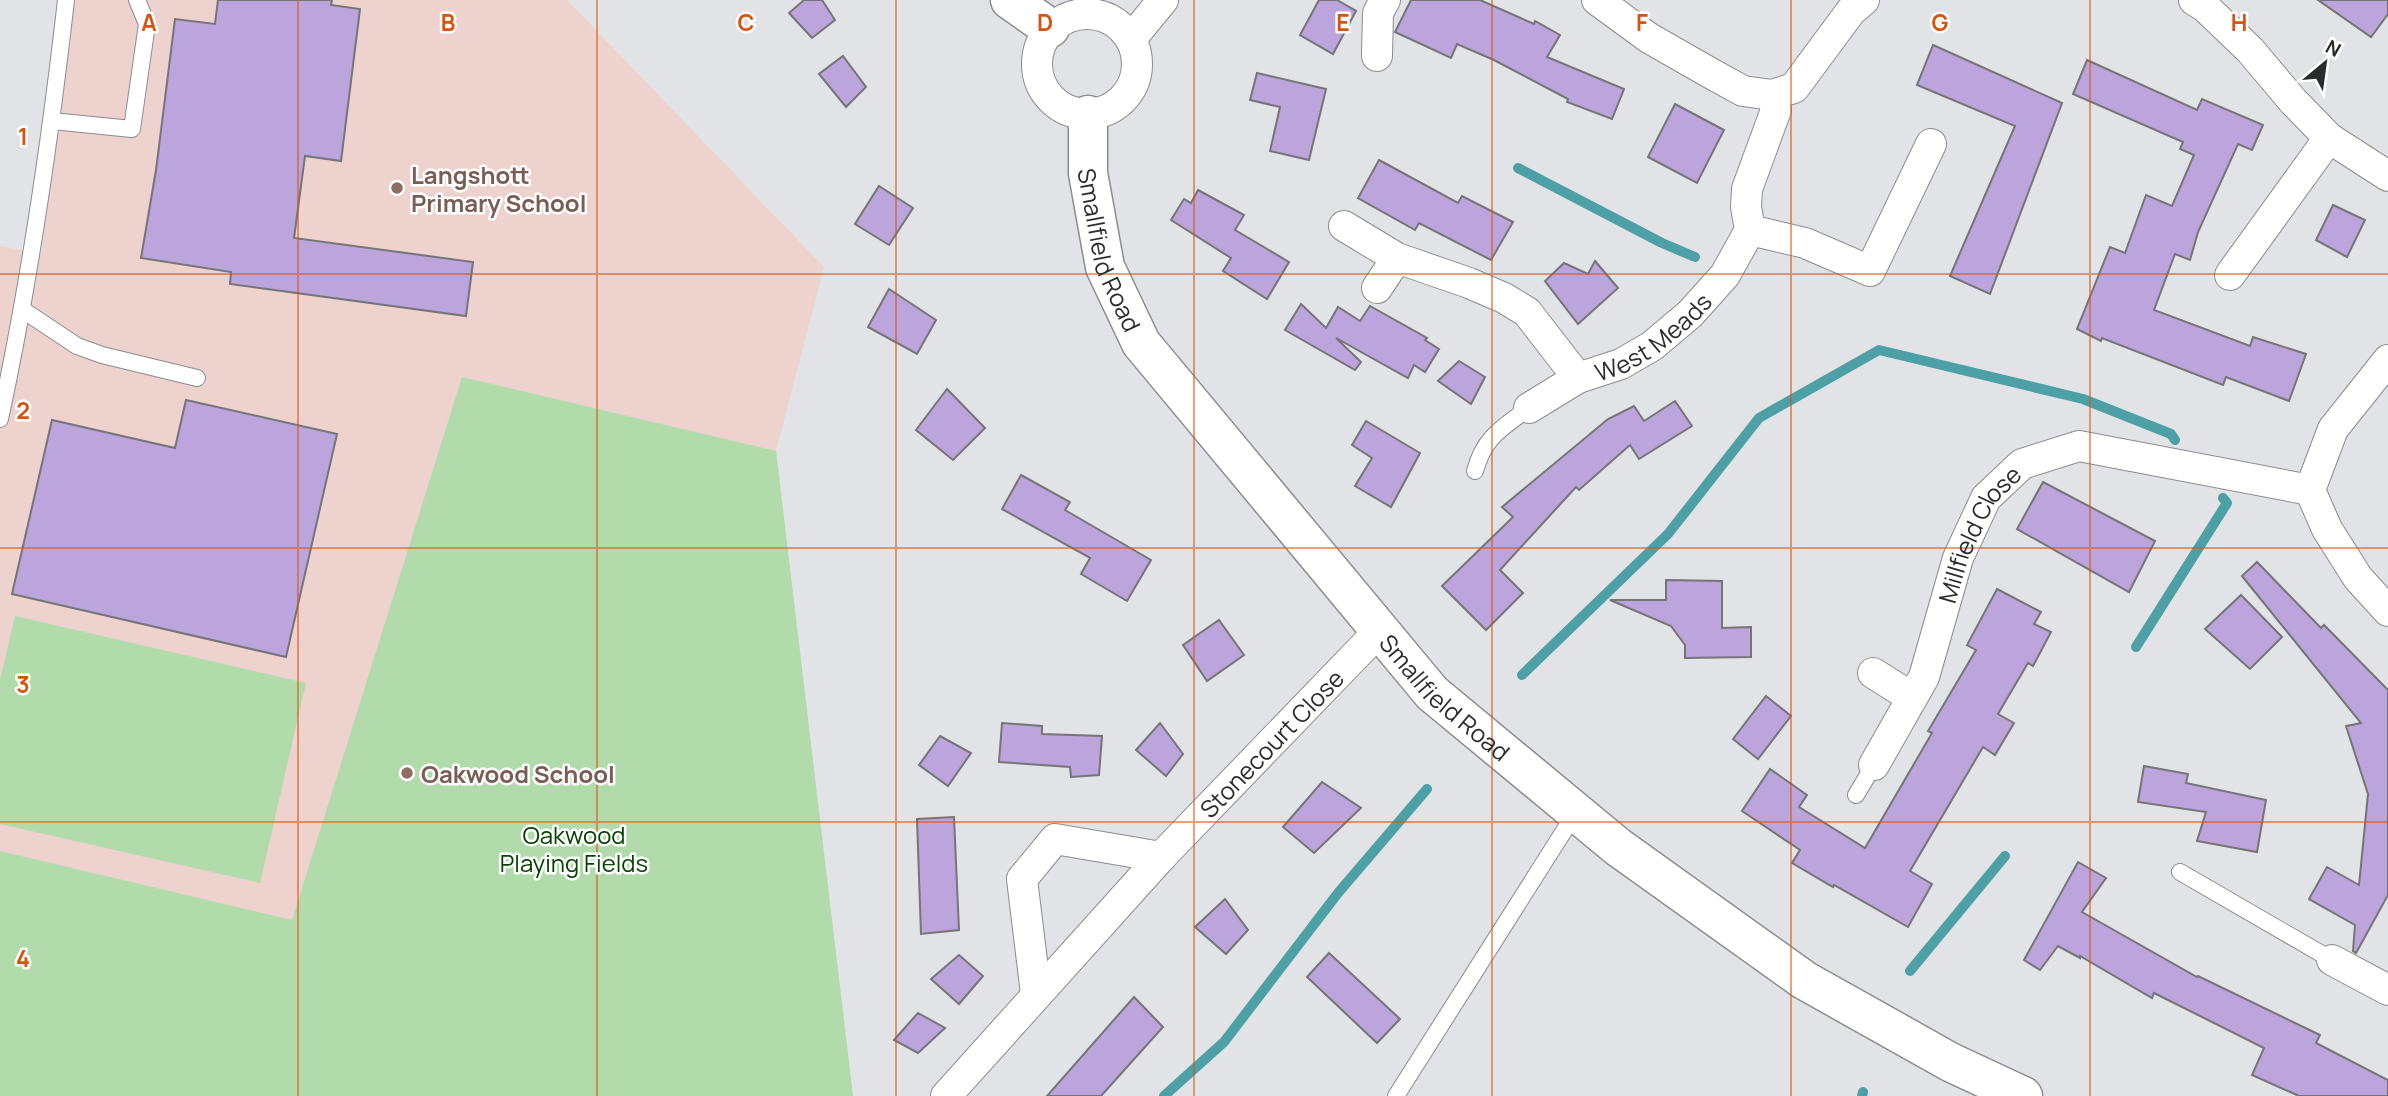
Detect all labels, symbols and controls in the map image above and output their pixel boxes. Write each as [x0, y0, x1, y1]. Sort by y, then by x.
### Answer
text: A [141, 6, 157, 38]
text: B [441, 6, 455, 38]
text: C [738, 6, 755, 38]
text: D [1037, 6, 1053, 38]
text: E [1336, 6, 1350, 38]
text: F [1636, 6, 1648, 38]
text: G [1932, 6, 1949, 38]
text: H [2231, 6, 2247, 38]
north arrow [2290, 28, 2360, 98]
text: N [2321, 33, 2346, 63]
text: 1 [18, 120, 28, 152]
place label: Langshott Primary School [411, 158, 586, 219]
street label: Smallfield Road [1071, 165, 1150, 337]
marker: Langshott Primary School [389, 180, 405, 196]
street label: West Meads [1590, 285, 1718, 388]
text: 2 [16, 394, 30, 426]
street label: Millfield Close [1930, 457, 2028, 607]
street label: Smallfield Road [1373, 627, 1517, 768]
street label: Stonecourt Close [1192, 662, 1350, 824]
text: 3 [16, 668, 30, 700]
place label: Oakwood School [421, 757, 615, 790]
marker: Oakwood School [399, 765, 415, 781]
park label: Oakwood Playing Fields [500, 818, 648, 879]
text: 4 [16, 942, 30, 974]

